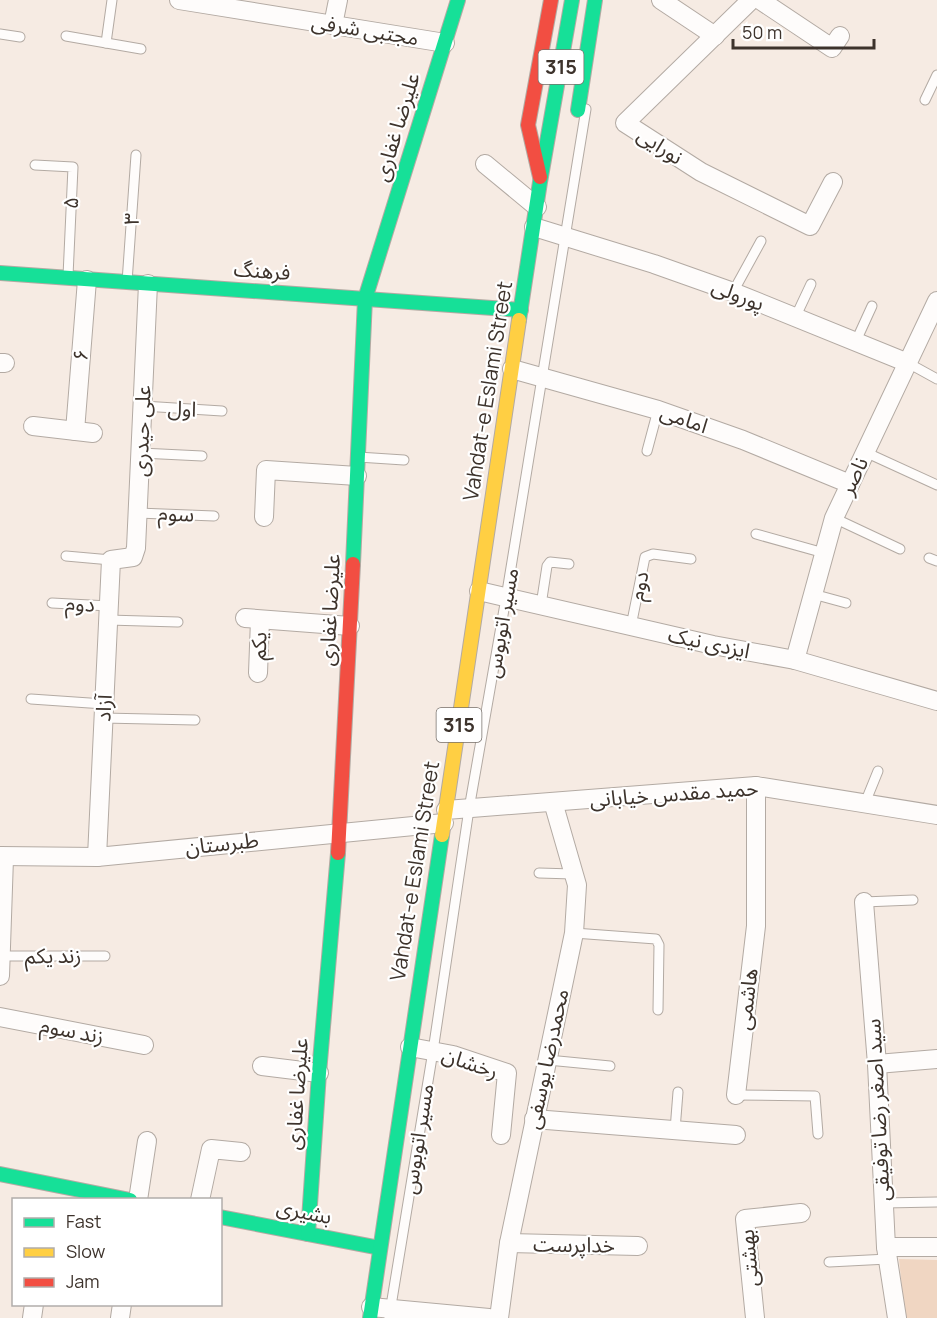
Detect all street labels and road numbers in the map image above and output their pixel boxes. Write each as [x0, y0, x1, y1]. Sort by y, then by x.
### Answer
street label: مجتبی شرفی [310, 7, 421, 51]
road number: 315 [538, 50, 584, 84]
street label: علیرضا غفاری [366, 69, 426, 185]
street label: نورایی [632, 120, 689, 170]
street label: ۵ [56, 196, 84, 210]
street label: ۳ [117, 212, 145, 226]
street label: فرهنگ [233, 254, 291, 286]
street label: پورولی [708, 271, 769, 317]
street label: Vahdat-e Eslami Street [456, 279, 518, 503]
street label: ۶ [66, 348, 94, 362]
street label: علی حیدری [125, 385, 157, 477]
street label: اول [167, 393, 197, 423]
street label: امامی [657, 397, 712, 439]
street label: ناصر [832, 452, 874, 500]
street label: سوم [157, 498, 195, 531]
street label: علیرضا غفاری [312, 553, 346, 667]
street label: مسیر اتوبوس [478, 566, 524, 680]
street label: دوم [621, 569, 658, 604]
street label: دوم [64, 588, 96, 621]
street label: ایزدی نیک [666, 620, 753, 664]
street label: یکم [244, 631, 274, 661]
street label: آزاد [88, 693, 118, 722]
road number: 315 [436, 708, 482, 742]
street label: Vahdat-e Eslami Street [383, 759, 445, 983]
street label: حمید مقدس خیابانی [589, 773, 759, 813]
street label: طبرستان [184, 825, 260, 861]
street label: زند یکم [24, 941, 82, 971]
street label: هاشمی [728, 966, 764, 1031]
street label: محمدرضا یوسفی [518, 986, 575, 1131]
street label: زند سوم [37, 1010, 107, 1053]
street label: سید اصغر رضا توفیقی [858, 1018, 896, 1202]
street label: علیرضا غفاری [278, 1037, 314, 1151]
street label: رخشان [439, 1039, 502, 1085]
street label: مسیر اتوبوس [394, 1082, 440, 1196]
street label: بشیری [274, 1192, 334, 1230]
street label: بهشتی [732, 1228, 764, 1288]
street label: خداپرست [533, 1229, 615, 1259]

